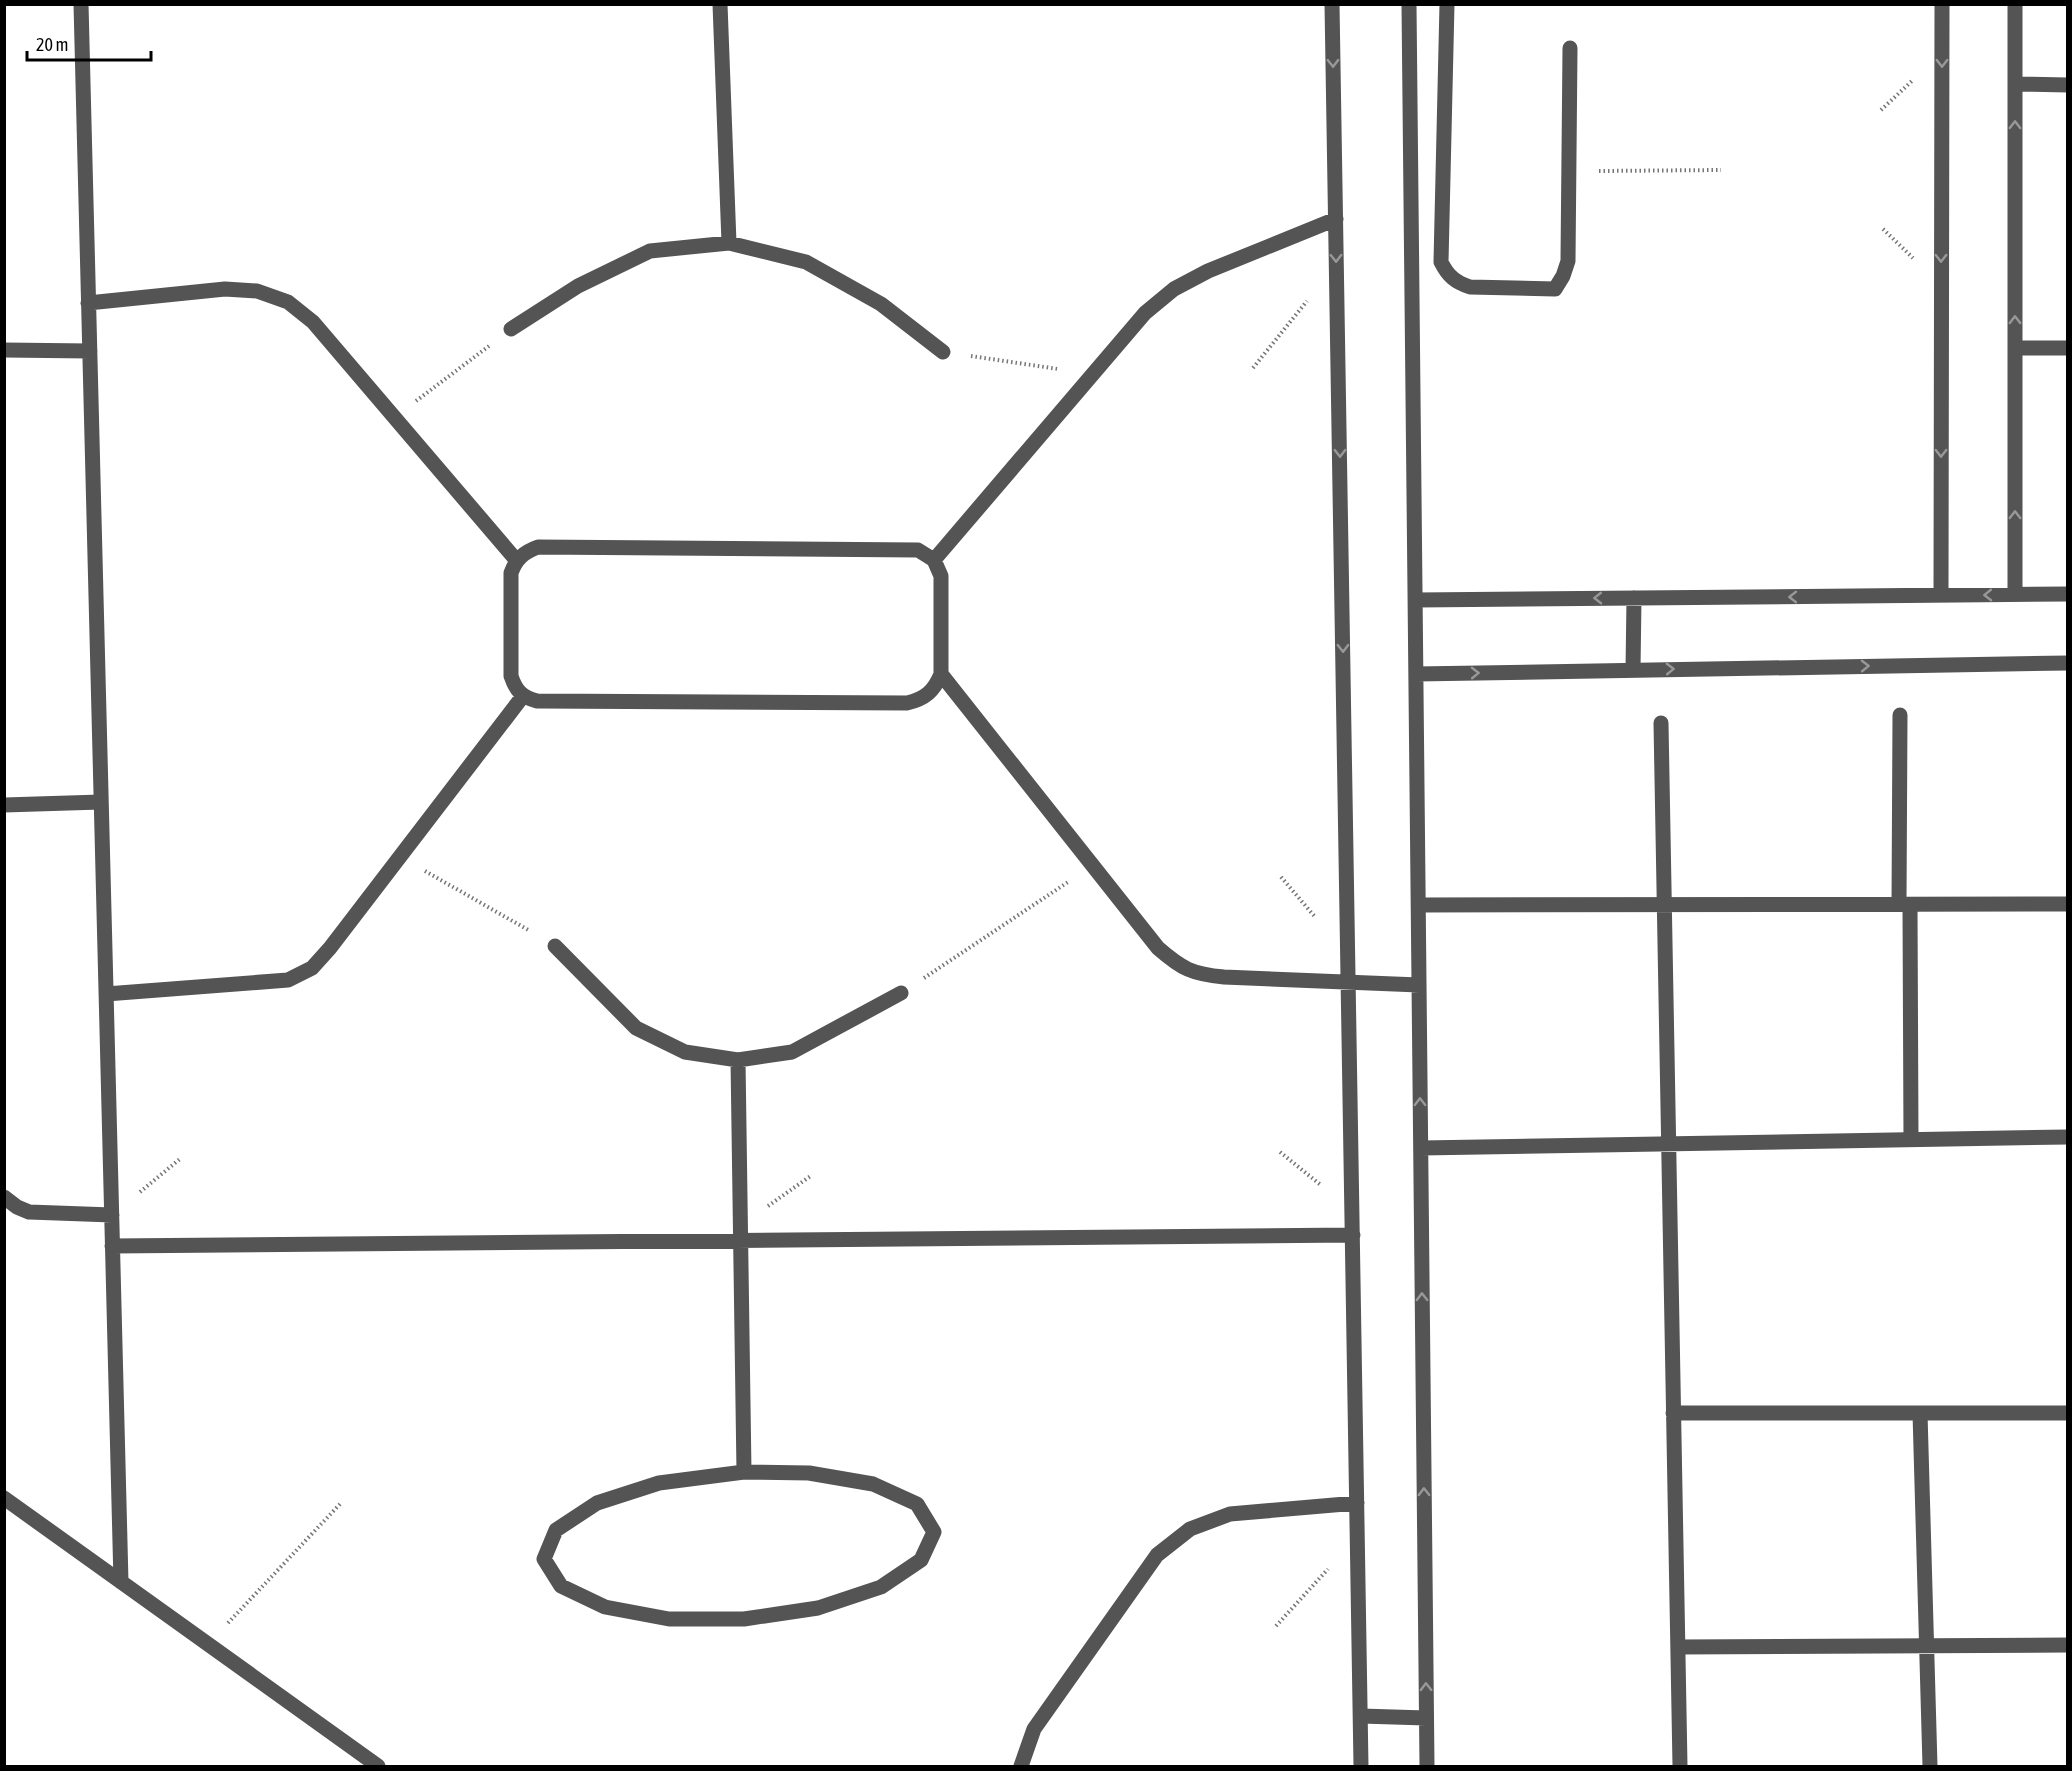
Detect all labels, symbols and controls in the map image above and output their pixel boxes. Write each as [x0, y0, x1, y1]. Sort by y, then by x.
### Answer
scale bar [27, 24, 152, 62]
text: 20 m [36, 34, 68, 55]
one-way arrow [1327, 58, 1339, 67]
one-way arrow [1936, 58, 1948, 67]
one-way arrow [2009, 120, 2021, 129]
one-way arrow [1330, 253, 1342, 262]
one-way arrow [1935, 253, 1947, 262]
one-way arrow [2009, 315, 2021, 324]
one-way arrow [1333, 448, 1346, 457]
one-way arrow [1935, 448, 1947, 457]
one-way arrow [2009, 510, 2021, 519]
one-way arrow [1984, 588, 1993, 601]
one-way arrow [1789, 591, 1798, 603]
one-way arrow [1594, 592, 1603, 604]
one-way arrow [1337, 643, 1349, 652]
one-way arrow [1860, 660, 1869, 672]
one-way arrow [1665, 663, 1674, 676]
one-way arrow [1470, 666, 1479, 679]
one-way arrow [1414, 1098, 1426, 1107]
one-way arrow [1416, 1293, 1428, 1302]
one-way arrow [1418, 1488, 1430, 1497]
one-way arrow [1420, 1683, 1432, 1692]

